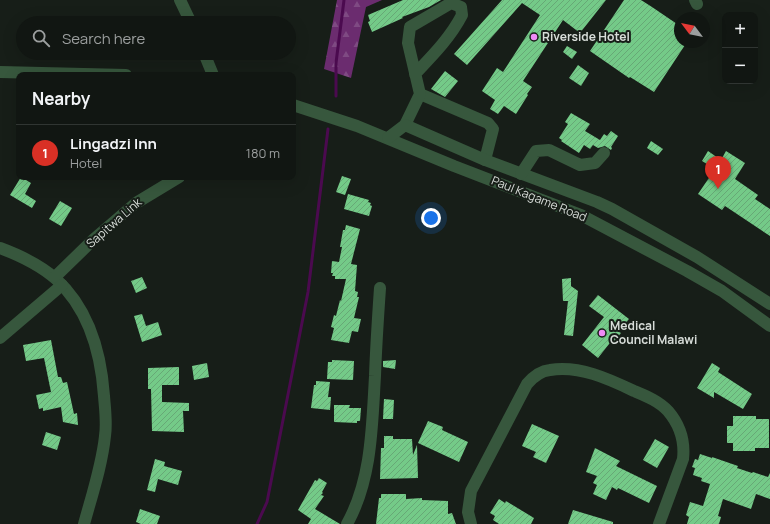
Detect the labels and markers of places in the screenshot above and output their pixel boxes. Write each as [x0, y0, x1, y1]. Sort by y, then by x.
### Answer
place label: Riverside Hotel [542, 28, 630, 45]
marker: Riverside Hotel [529, 32, 539, 42]
pin: 1 [705, 156, 731, 189]
place label: Medical Council Malawi [610, 317, 697, 348]
marker: Medical Council Malawi [597, 328, 607, 338]

